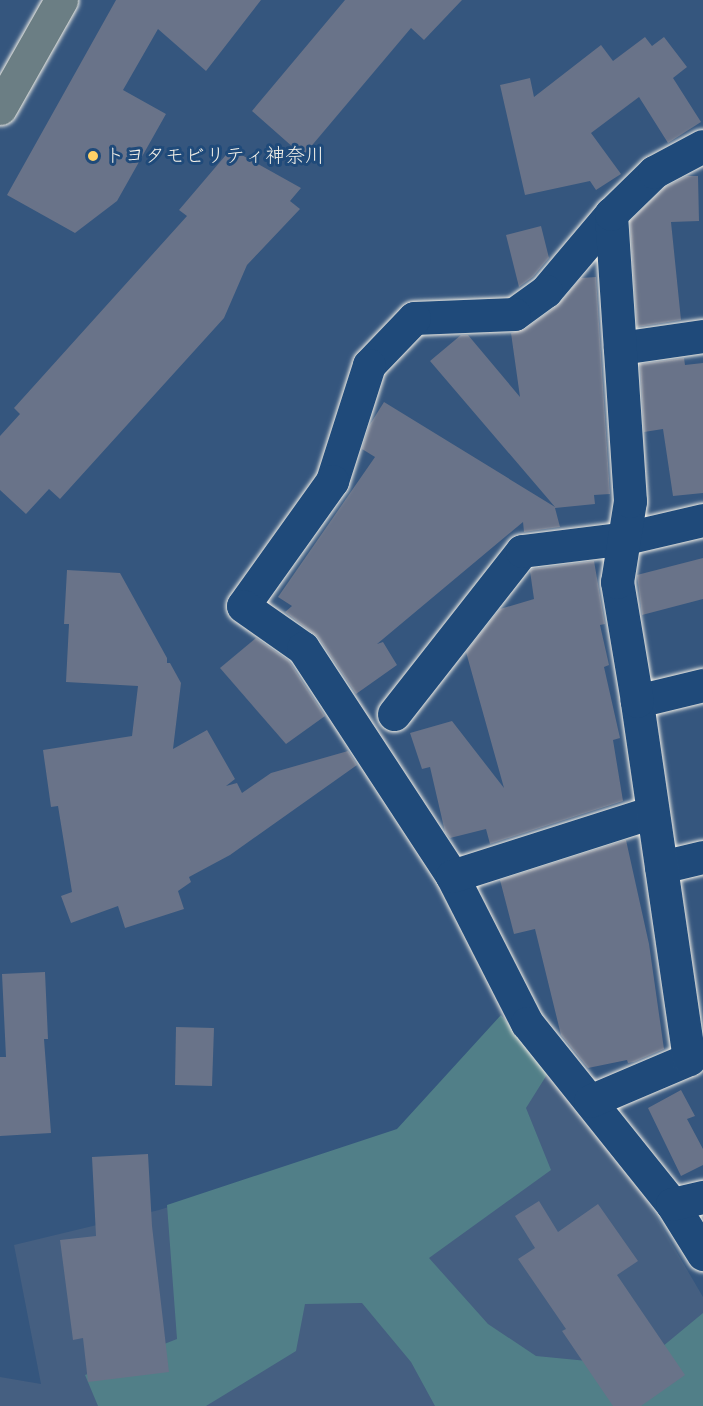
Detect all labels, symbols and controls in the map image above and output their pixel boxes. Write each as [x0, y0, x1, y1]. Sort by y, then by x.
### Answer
place label: トヨタモビリティ神奈川 [105, 144, 325, 168]
marker: トヨタモビリティ神奈川 [86, 149, 100, 163]

